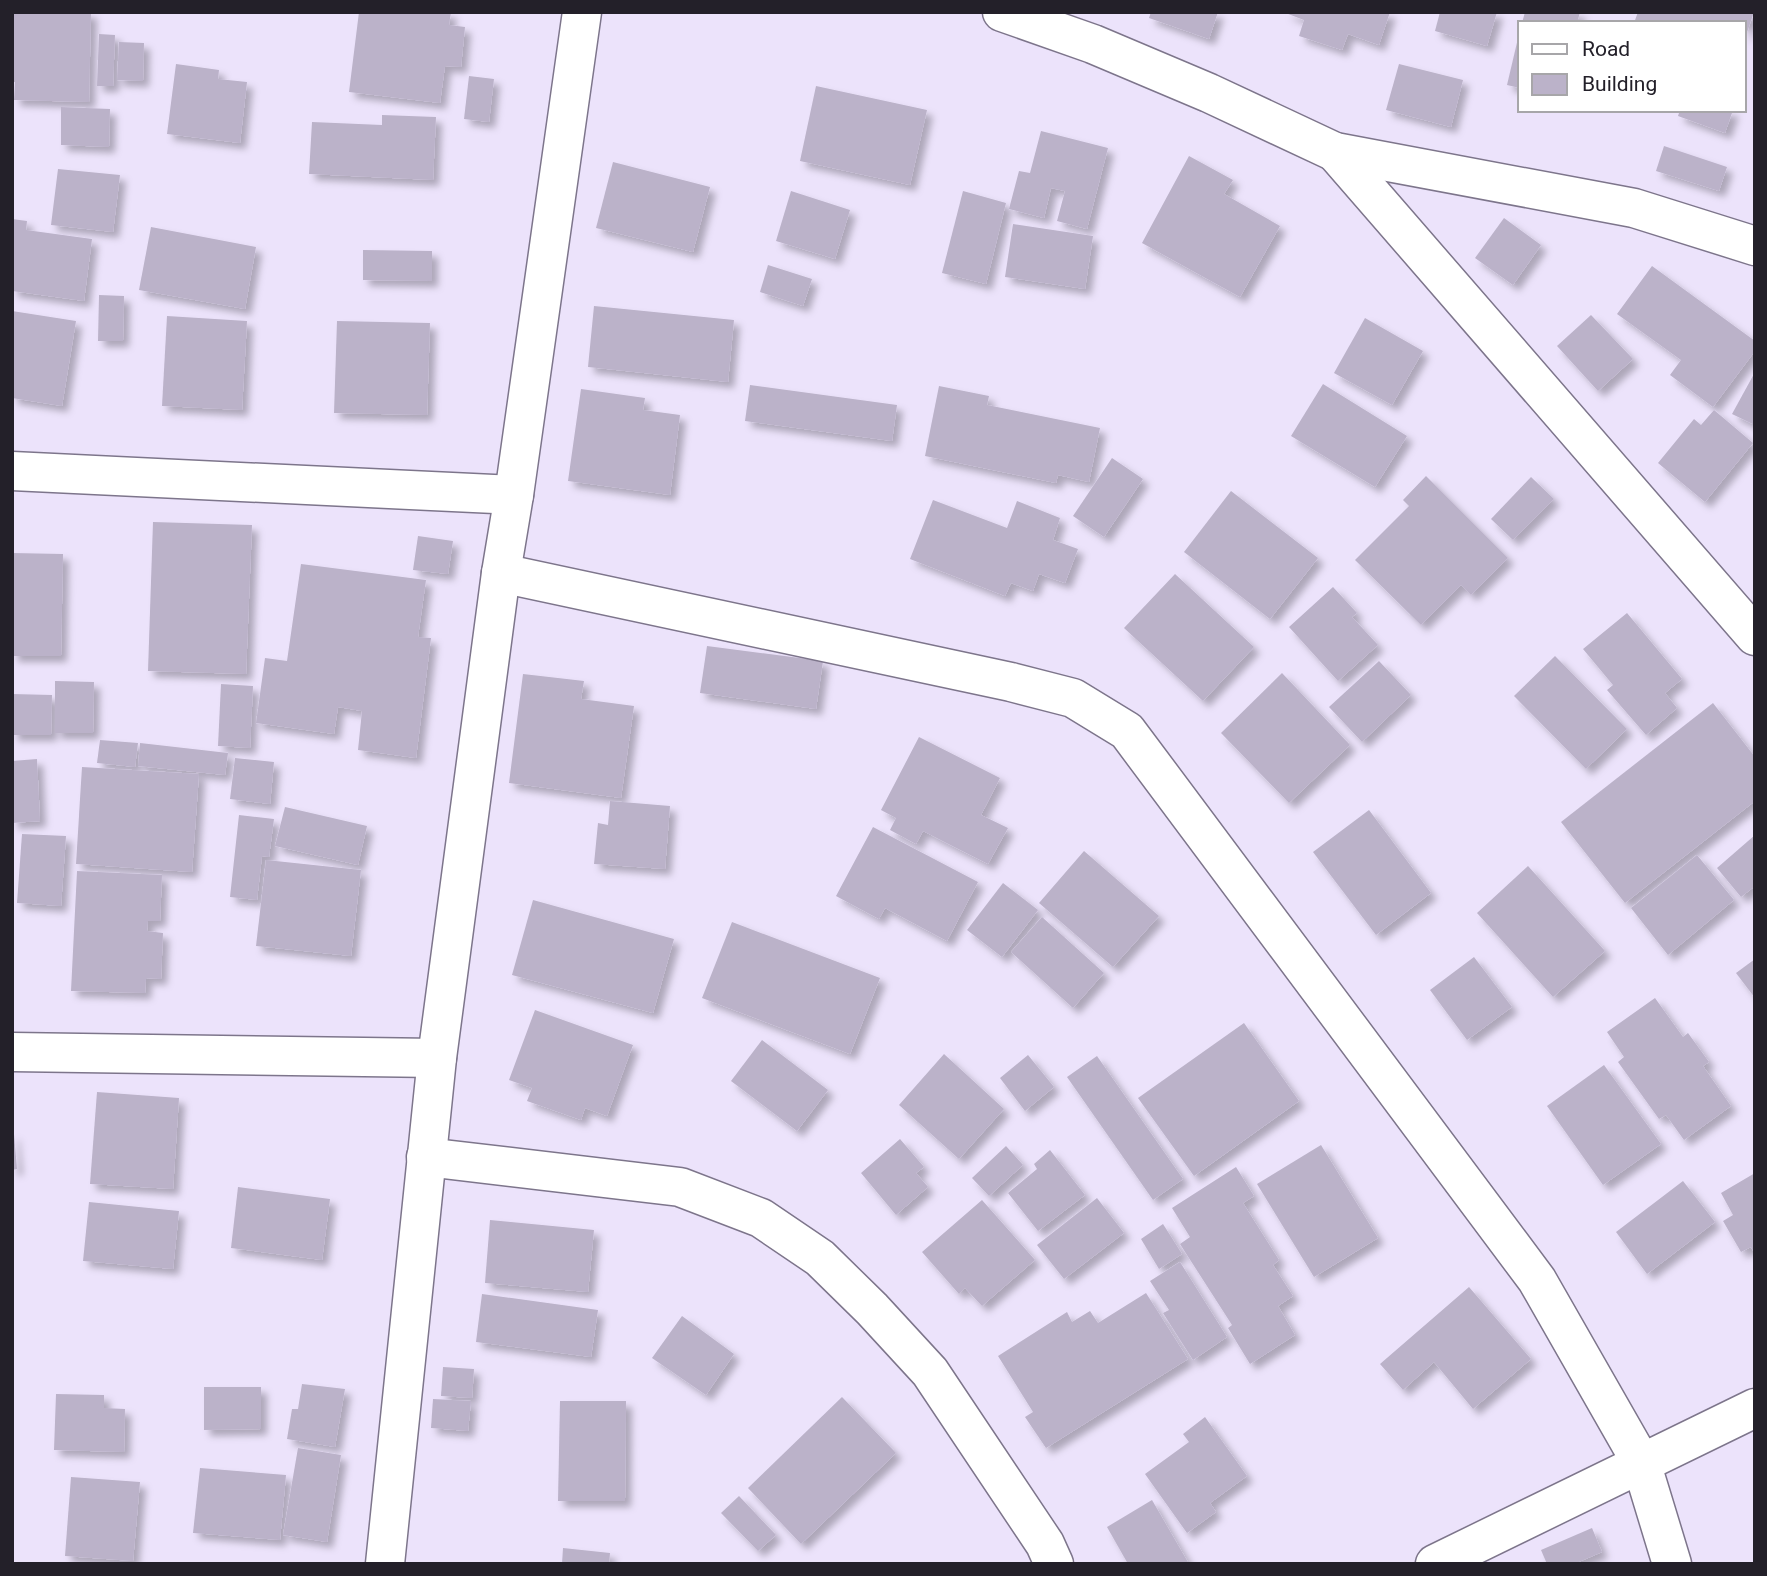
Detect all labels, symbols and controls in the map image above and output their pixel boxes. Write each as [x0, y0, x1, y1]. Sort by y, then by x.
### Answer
legend [1518, 21, 1746, 112]
text: Road [1582, 37, 1630, 61]
text: Building [1582, 72, 1657, 96]

